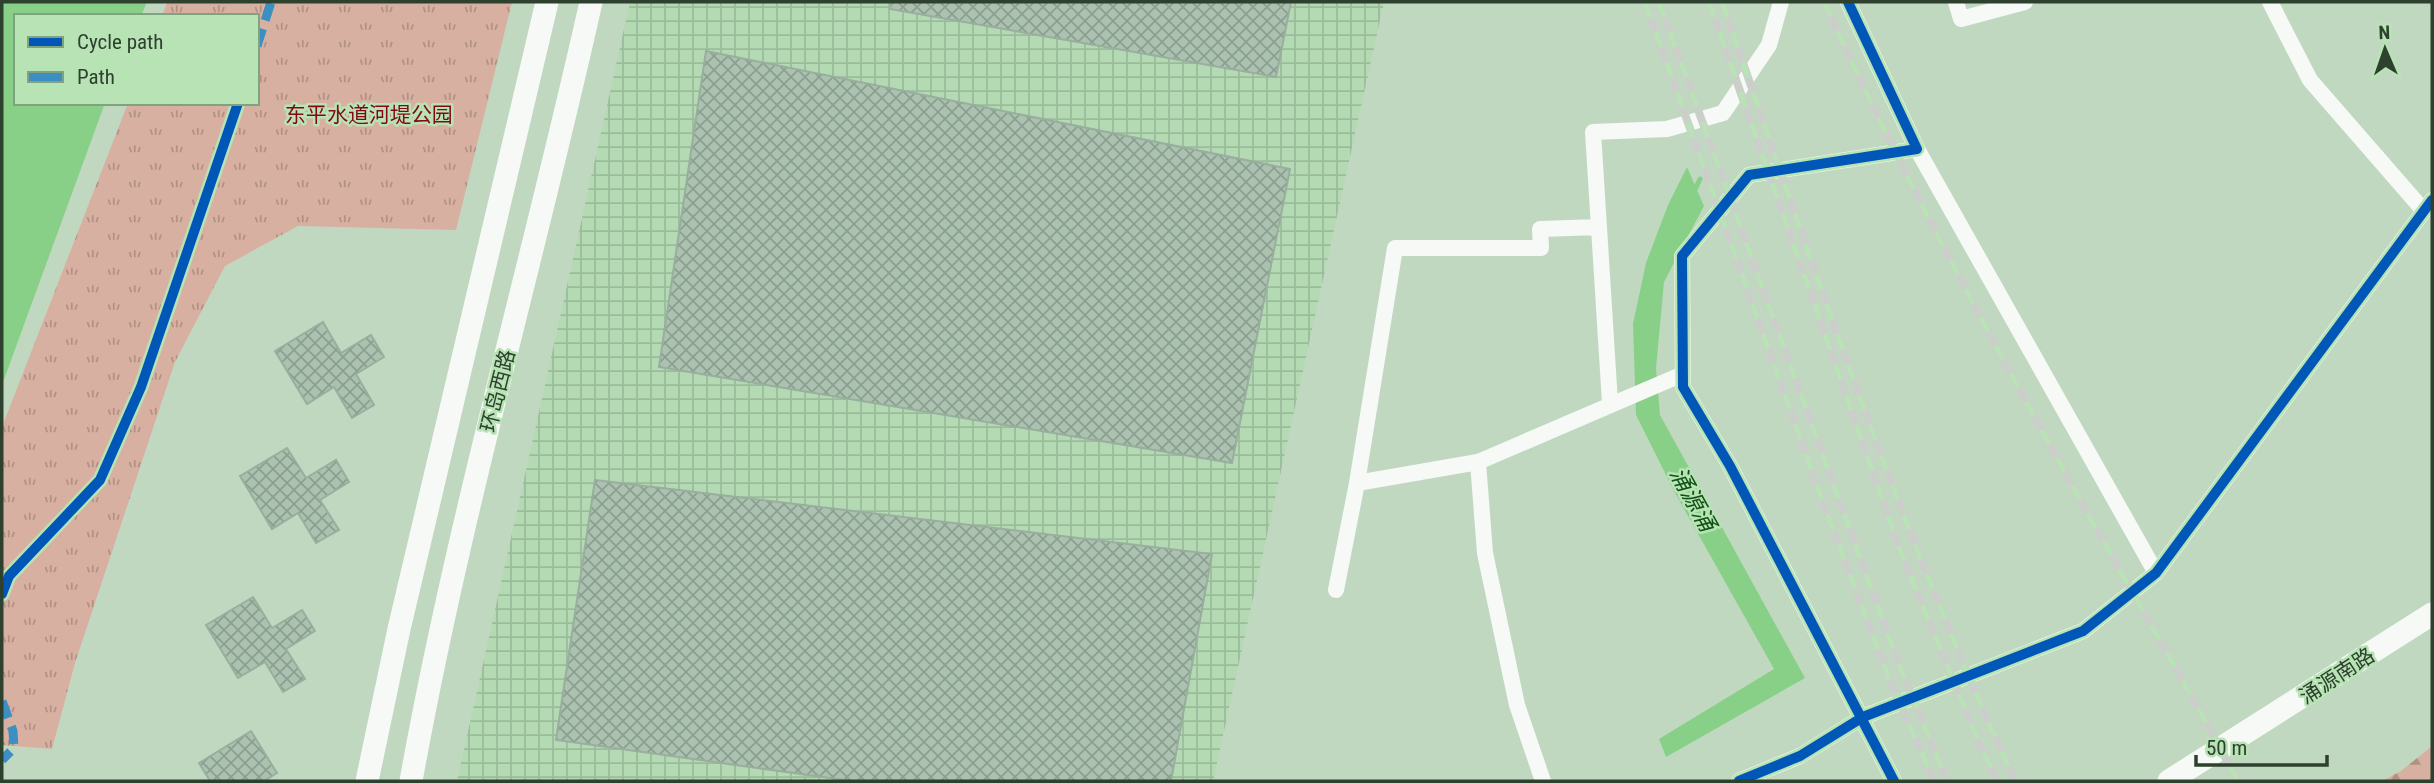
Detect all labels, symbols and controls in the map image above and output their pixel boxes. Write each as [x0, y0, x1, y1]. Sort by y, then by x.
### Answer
legend [14, 14, 259, 105]
north arrow [2350, 14, 2420, 84]
text: N [2378, 21, 2391, 44]
text: Cycle path [77, 30, 163, 54]
text: Path [77, 65, 115, 89]
park label: 东平水道河堤公园 [285, 103, 453, 127]
street label: 环岛西路 [476, 347, 520, 435]
water label: 涌源涌 [1664, 463, 1723, 539]
street label: 涌源南路 [2295, 643, 2379, 709]
scale bar [2196, 724, 2327, 768]
text: 50 m [2206, 736, 2247, 760]

